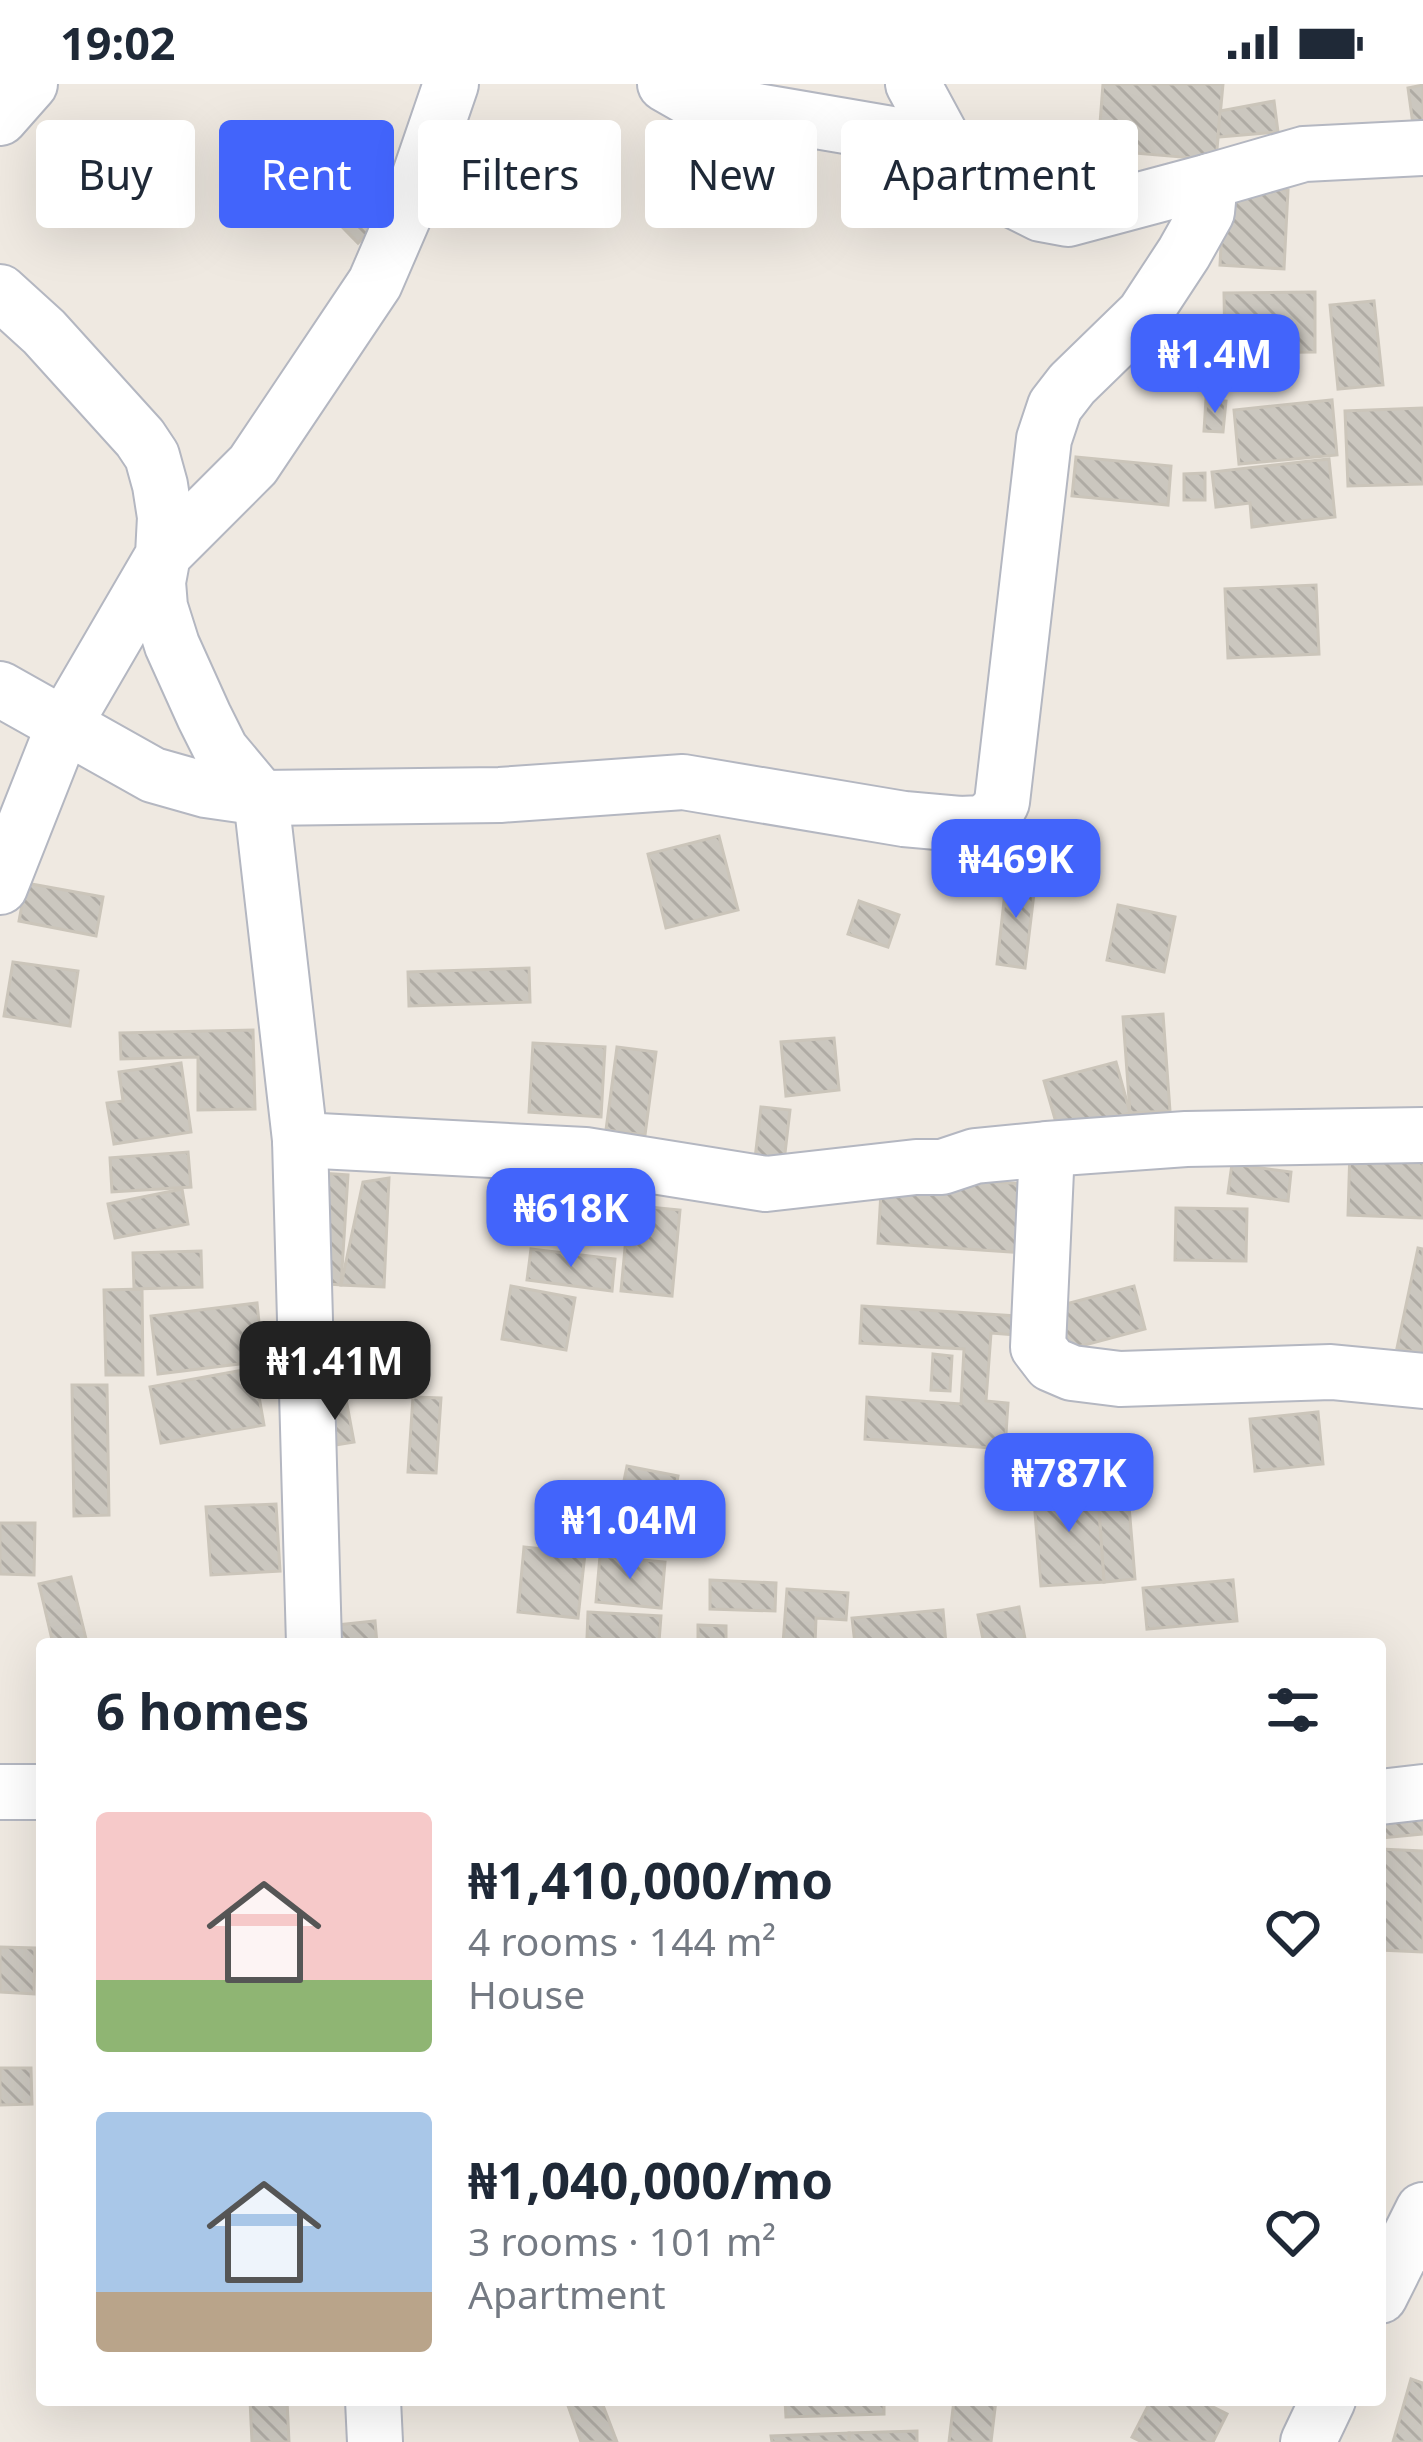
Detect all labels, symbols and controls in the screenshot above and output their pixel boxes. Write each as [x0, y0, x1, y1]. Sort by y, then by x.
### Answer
text: 19:02 [60, 12, 176, 73]
chip: Buy [36, 120, 195, 228]
chip: Rent [219, 120, 394, 228]
chip: Filters [418, 120, 621, 228]
chip: New [645, 120, 817, 228]
chip: Apartment [841, 120, 1138, 228]
pin: ₦1.4M [1131, 314, 1299, 416]
text: ₦1.4M [1158, 326, 1272, 379]
pin: ₦469K [932, 819, 1100, 921]
text: ₦469K [958, 831, 1074, 884]
pin: ₦618K [487, 1168, 655, 1270]
text: ₦618K [513, 1180, 629, 1233]
pin: ₦1.41M [237, 1321, 433, 1423]
text: ₦1.41M [267, 1333, 403, 1386]
pin: ₦787K [985, 1433, 1153, 1535]
text: ₦787K [1011, 1445, 1127, 1498]
pin: ₦1.04M [532, 1480, 728, 1582]
text: ₦1.04M [562, 1492, 698, 1545]
text: 6 homes [96, 1675, 309, 1745]
icon: filters [1260, 1677, 1326, 1743]
text: ₦1,410,000/mo [468, 1844, 833, 1914]
icon: home [192, 1860, 336, 2004]
icon: heart [1260, 1899, 1326, 1965]
text: 4 rooms · 144 m² [468, 1914, 776, 1967]
text: House [468, 1967, 585, 2020]
text: ₦1,040,000/mo [468, 2144, 833, 2214]
icon: home [192, 2160, 336, 2304]
icon: heart [1260, 2199, 1326, 2265]
text: 3 rooms · 101 m² [468, 2214, 776, 2267]
text: Apartment [468, 2267, 666, 2320]

